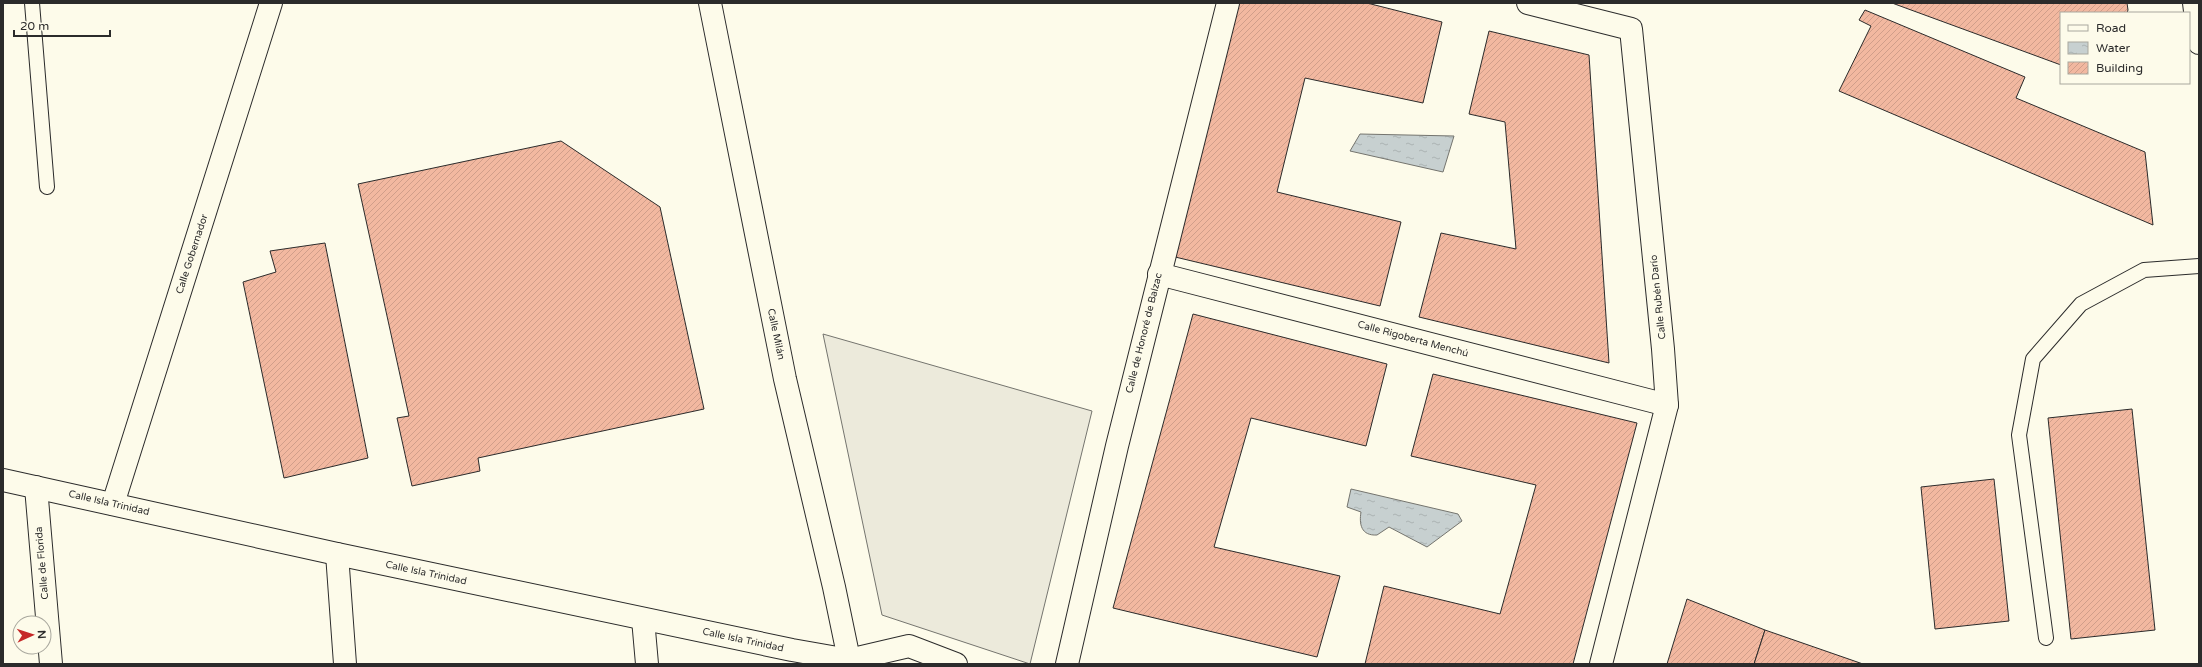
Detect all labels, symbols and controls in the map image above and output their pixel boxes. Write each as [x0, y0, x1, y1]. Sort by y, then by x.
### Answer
scale bar [14, 12, 110, 38]
legend [2060, 12, 2190, 84]
text: 20 m [20, 19, 49, 33]
text: Road [2096, 21, 2126, 35]
text: Water [2096, 41, 2131, 55]
text: Building [2096, 61, 2143, 75]
street label: Calle Gobernador [173, 212, 211, 295]
street label: Calle Rubén Darío [1648, 254, 1668, 340]
street label: Calle de Honoré de Balzac [1123, 272, 1165, 394]
street label: Calle Milán [765, 307, 787, 361]
street label: Calle Rigoberta Menchú [1356, 318, 1470, 360]
street label: Calle Isla Trinidad [67, 488, 151, 518]
street label: Calle de Florida [33, 526, 51, 600]
street label: Calle Isla Trinidad [384, 559, 468, 587]
north arrow [12, 615, 52, 655]
street label: Calle Isla Trinidad [701, 626, 785, 654]
text: N [35, 630, 48, 639]

